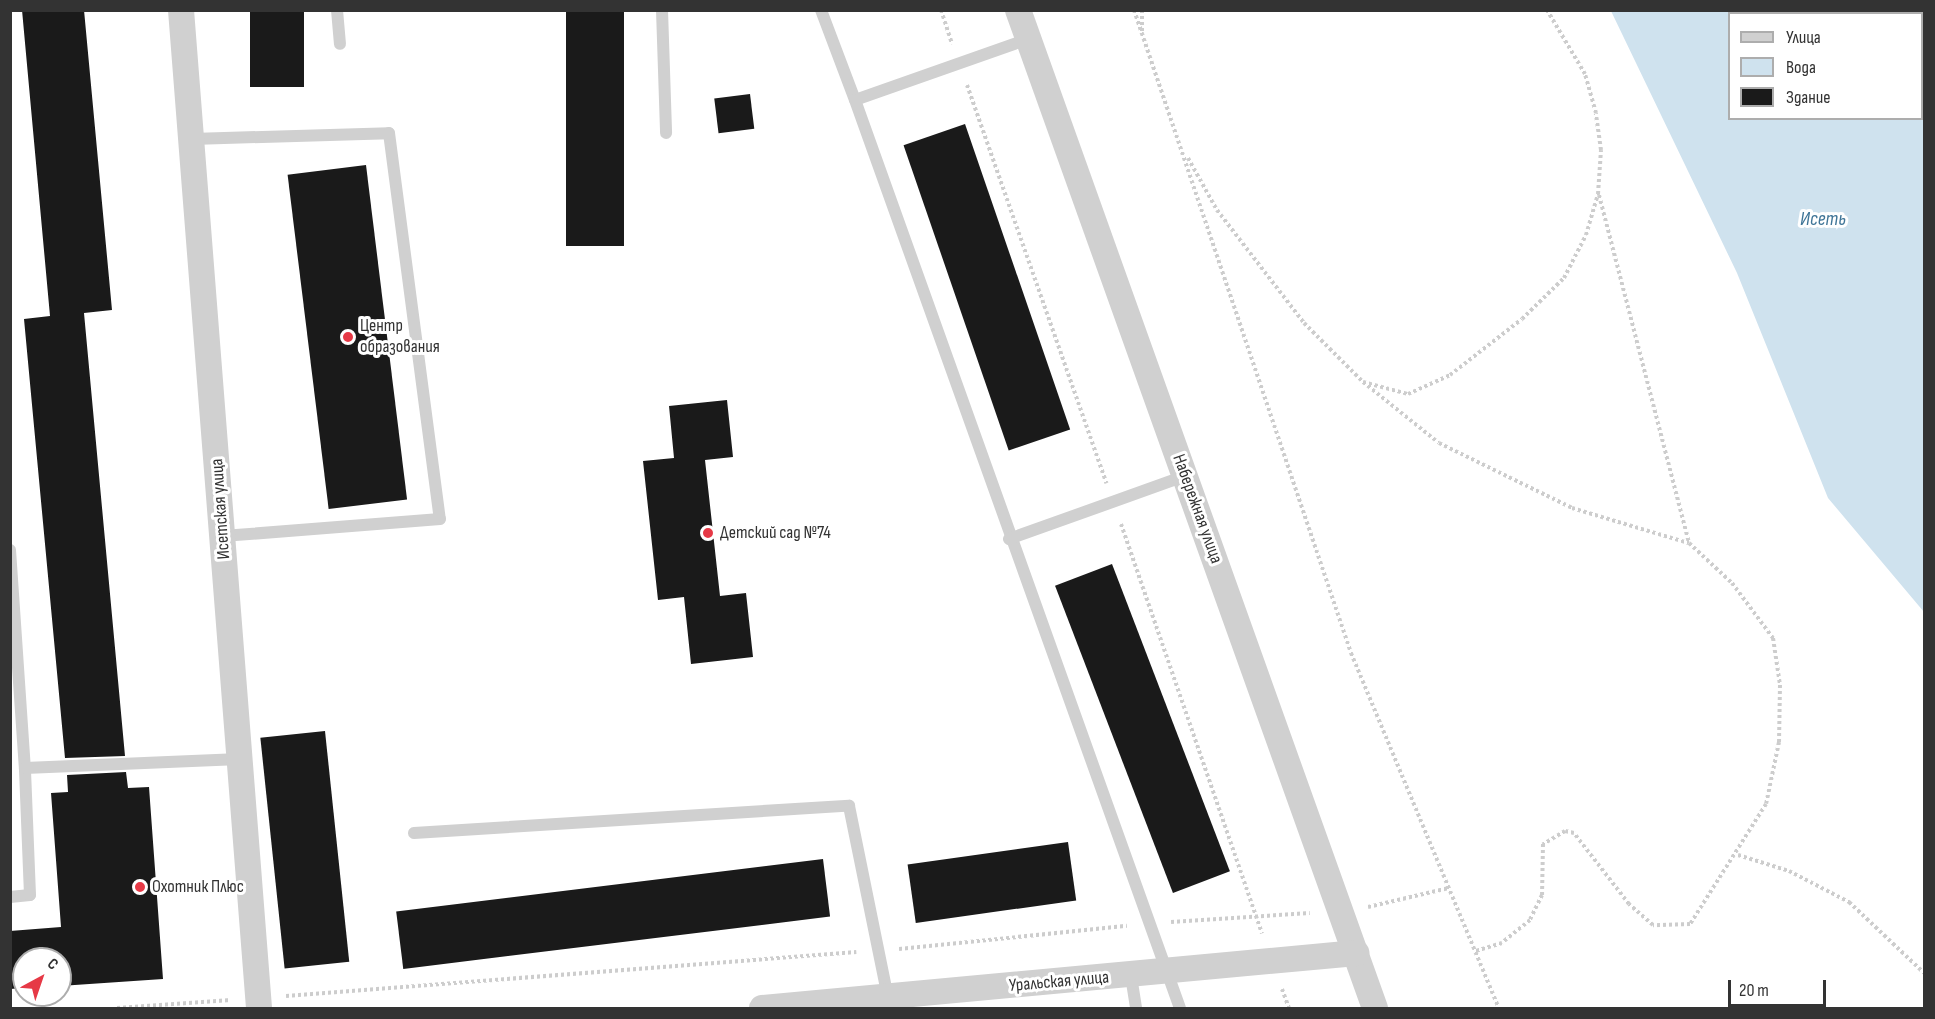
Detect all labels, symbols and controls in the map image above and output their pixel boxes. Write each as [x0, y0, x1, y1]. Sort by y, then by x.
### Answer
legend [1728, 12, 1923, 120]
text: Улица [1786, 27, 1821, 48]
text: Вода [1786, 57, 1816, 78]
text: Здание [1786, 87, 1831, 108]
water label: Исеть [1800, 207, 1846, 231]
place label: Центр образования [360, 316, 440, 358]
marker: Центр образования [341, 330, 355, 344]
street label: Набережная улица [1167, 451, 1227, 567]
street label: Исетская улица [207, 458, 235, 560]
place label: Детский сад №74 [720, 522, 831, 544]
marker: Детский сад №74 [701, 526, 715, 540]
place label: Охотник Плюс [152, 876, 244, 898]
marker: Охотник Плюс [133, 880, 147, 894]
north arrow [12, 947, 72, 1007]
text: С [43, 954, 62, 974]
street label: Уральская улица [1008, 967, 1110, 997]
scale bar [1731, 968, 1828, 1006]
text: 20 m [1739, 980, 1769, 1001]

